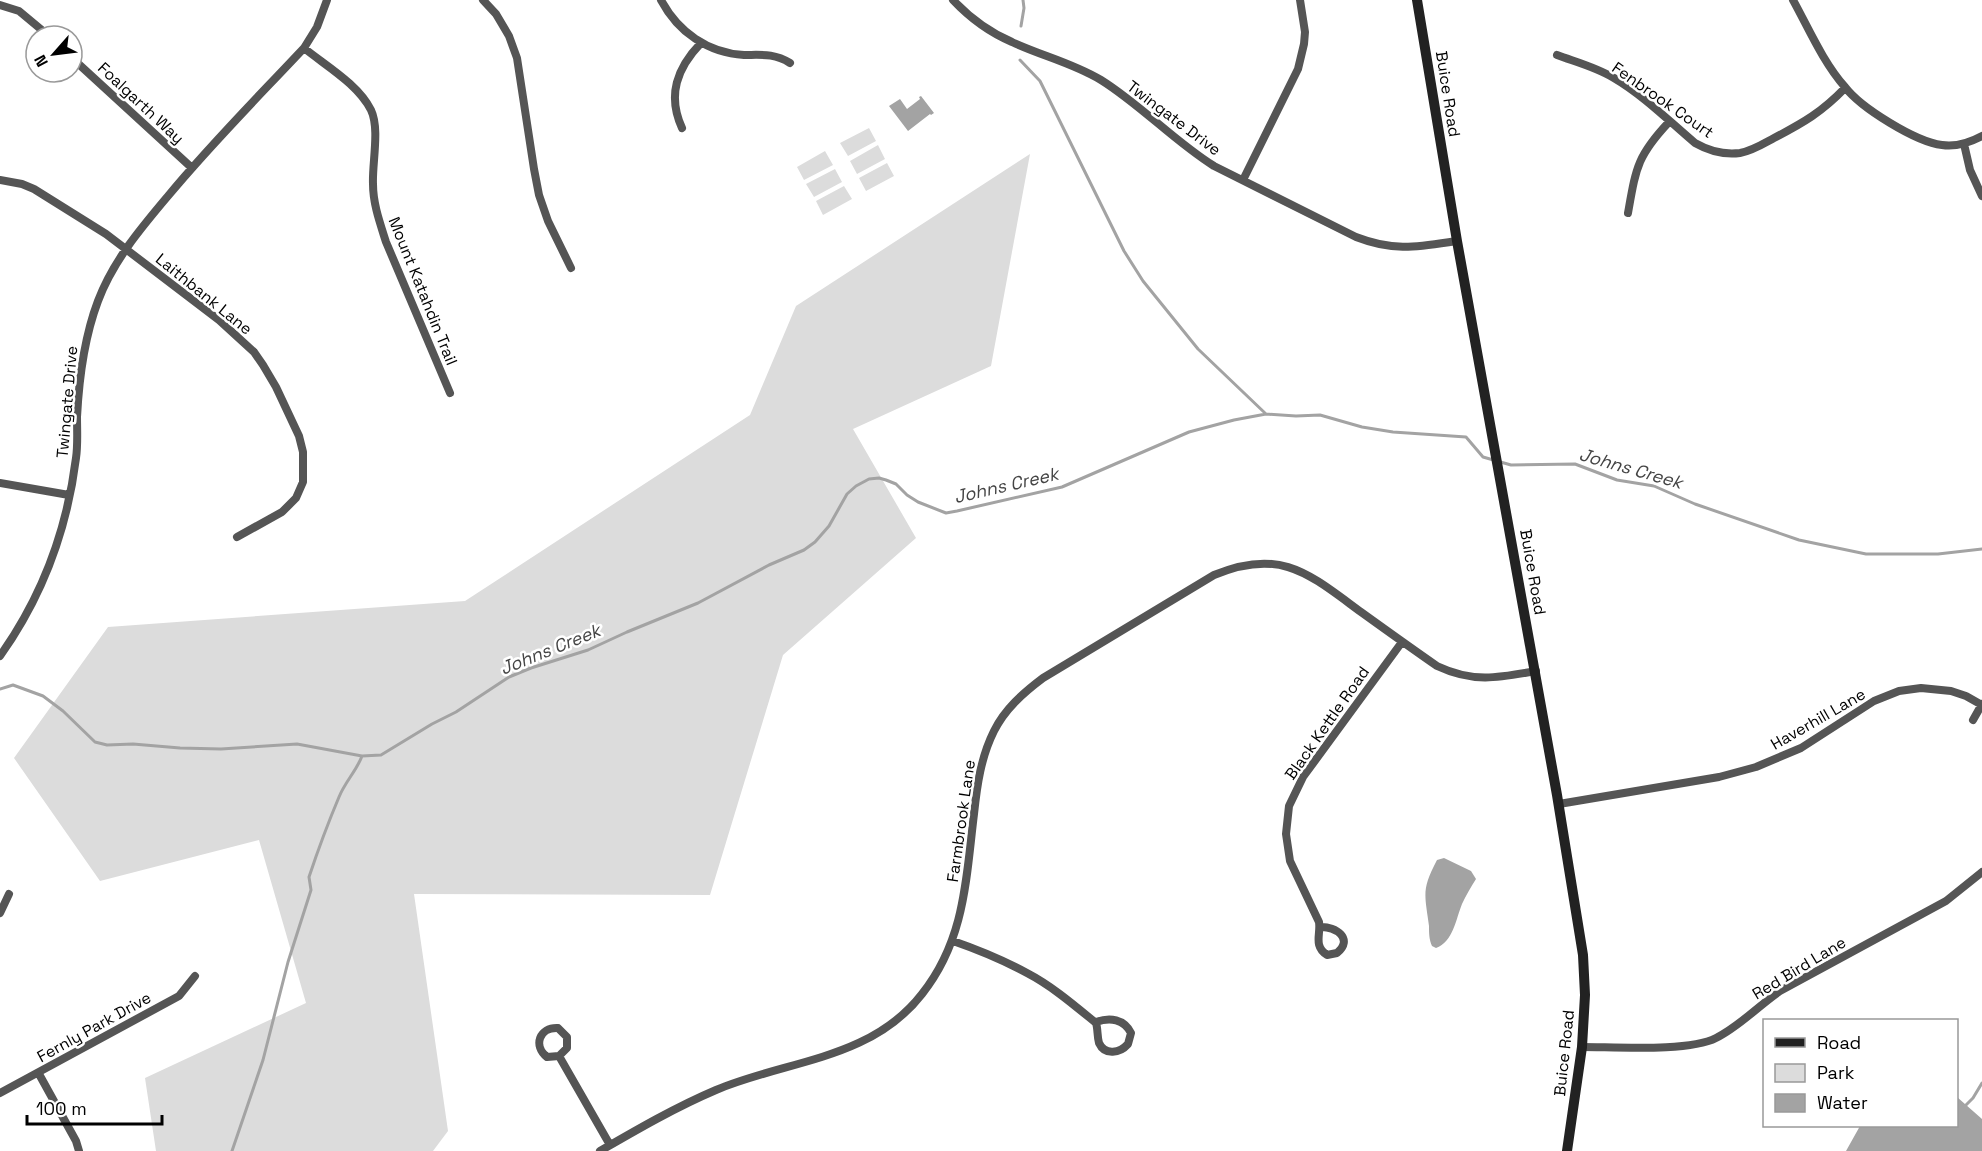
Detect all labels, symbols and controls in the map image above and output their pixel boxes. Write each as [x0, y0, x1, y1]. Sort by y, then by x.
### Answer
north arrow [24, 24, 84, 84]
street label: Buice Road [1431, 50, 1465, 138]
text: N [29, 51, 53, 70]
street label: Fenbrook Court [1608, 57, 1718, 143]
street label: Foalgarth Way [93, 58, 189, 148]
street label: Twingate Drive [1123, 76, 1225, 160]
street label: Mount Katahdin Trail [384, 214, 462, 368]
street label: Laithbank Lane [151, 249, 257, 339]
street label: Twingate Drive [52, 345, 82, 459]
water label: Johns Creek [1577, 442, 1688, 494]
water label: Johns Creek [952, 461, 1063, 508]
street label: Buice Road [1515, 527, 1551, 617]
water label: Johns Creek [496, 618, 606, 680]
street label: Black Kettle Road [1280, 662, 1374, 784]
street label: Haverhill Lane [1767, 683, 1869, 755]
street label: Farmbrook Lane [942, 758, 980, 884]
street label: Red Bird Lane [1748, 932, 1850, 1004]
street label: Fernly Park Drive [33, 987, 155, 1067]
street label: Buice Road [1549, 1009, 1579, 1097]
legend [1763, 1019, 1958, 1127]
text: Road [1817, 1031, 1861, 1054]
text: Park [1817, 1061, 1855, 1084]
scale bar [27, 1088, 162, 1126]
text: Water [1817, 1091, 1868, 1114]
text: 100 m [36, 1097, 87, 1120]

